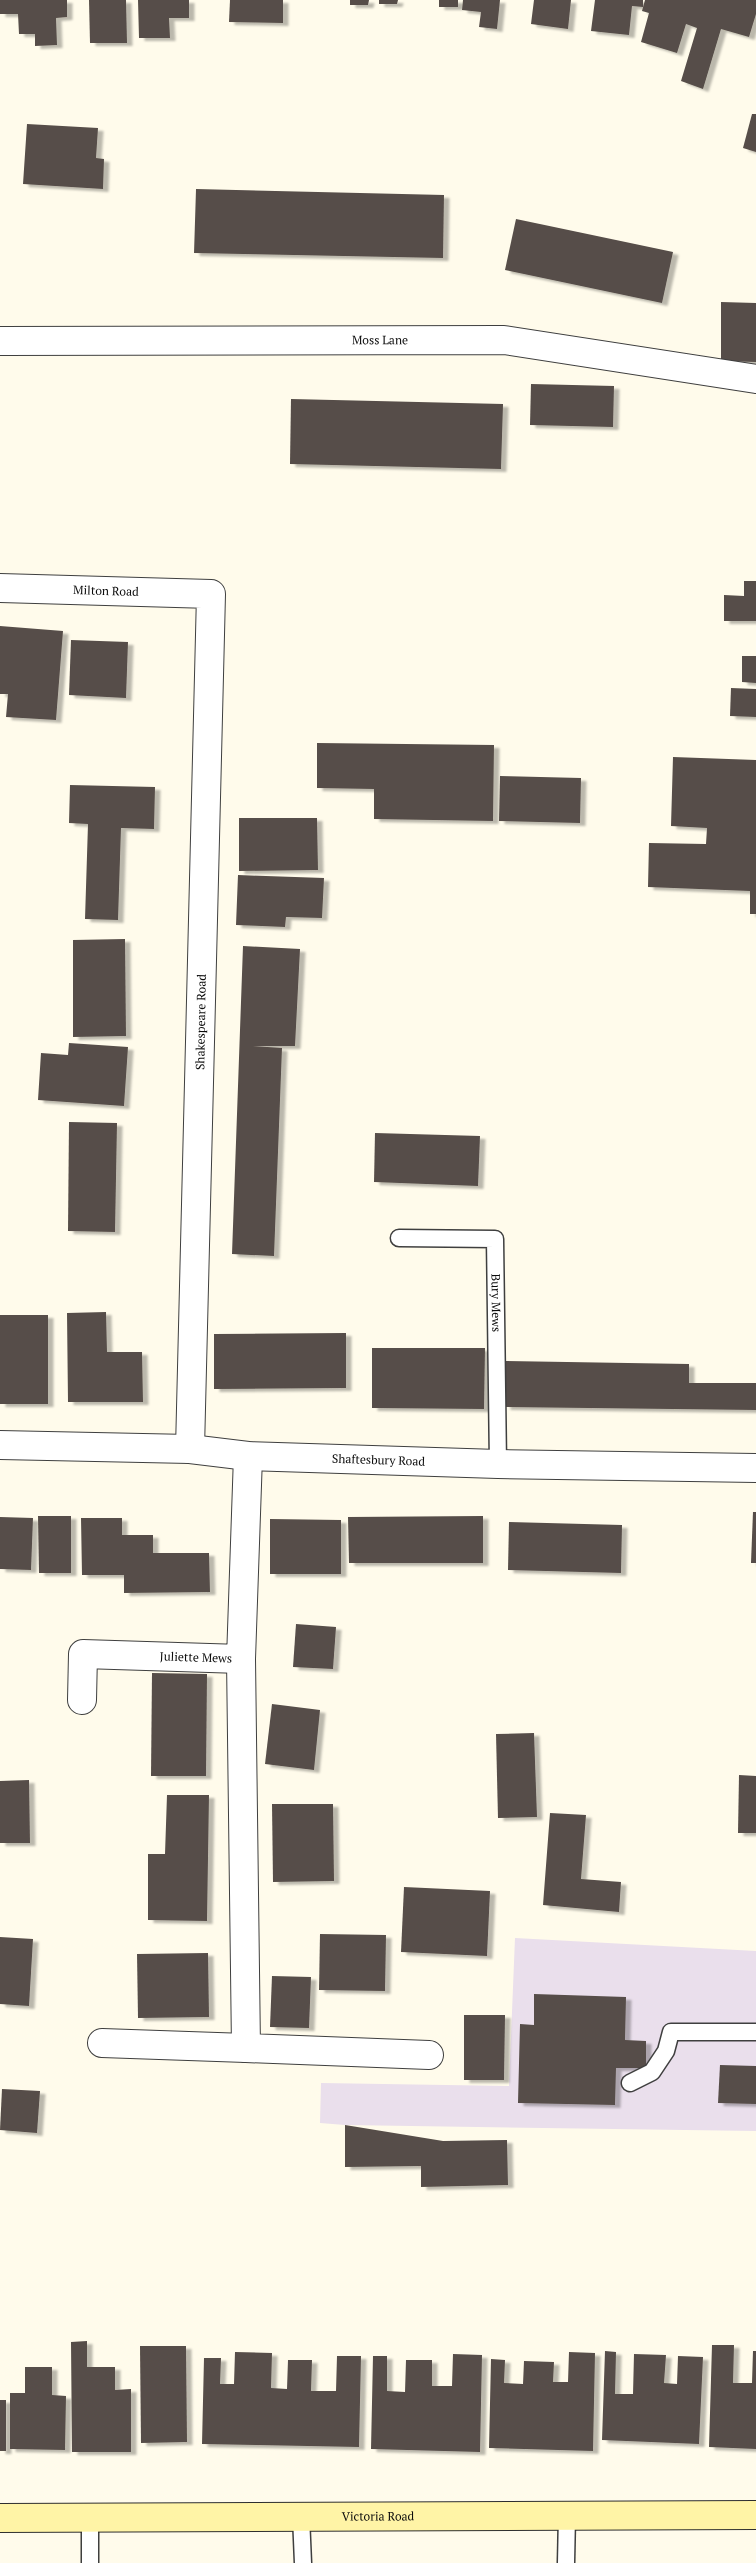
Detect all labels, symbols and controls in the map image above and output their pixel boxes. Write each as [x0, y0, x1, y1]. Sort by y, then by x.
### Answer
street label: Moss Lane [352, 332, 408, 347]
street label: Milton Road [73, 582, 139, 599]
street label: Shakespeare Road [192, 974, 209, 1070]
street label: Bury Mews [488, 1274, 504, 1332]
street label: Shaftesbury Road [332, 1451, 426, 1469]
street label: Juliette Mews [159, 1648, 232, 1666]
street label: Victoria Road [342, 2508, 415, 2524]

